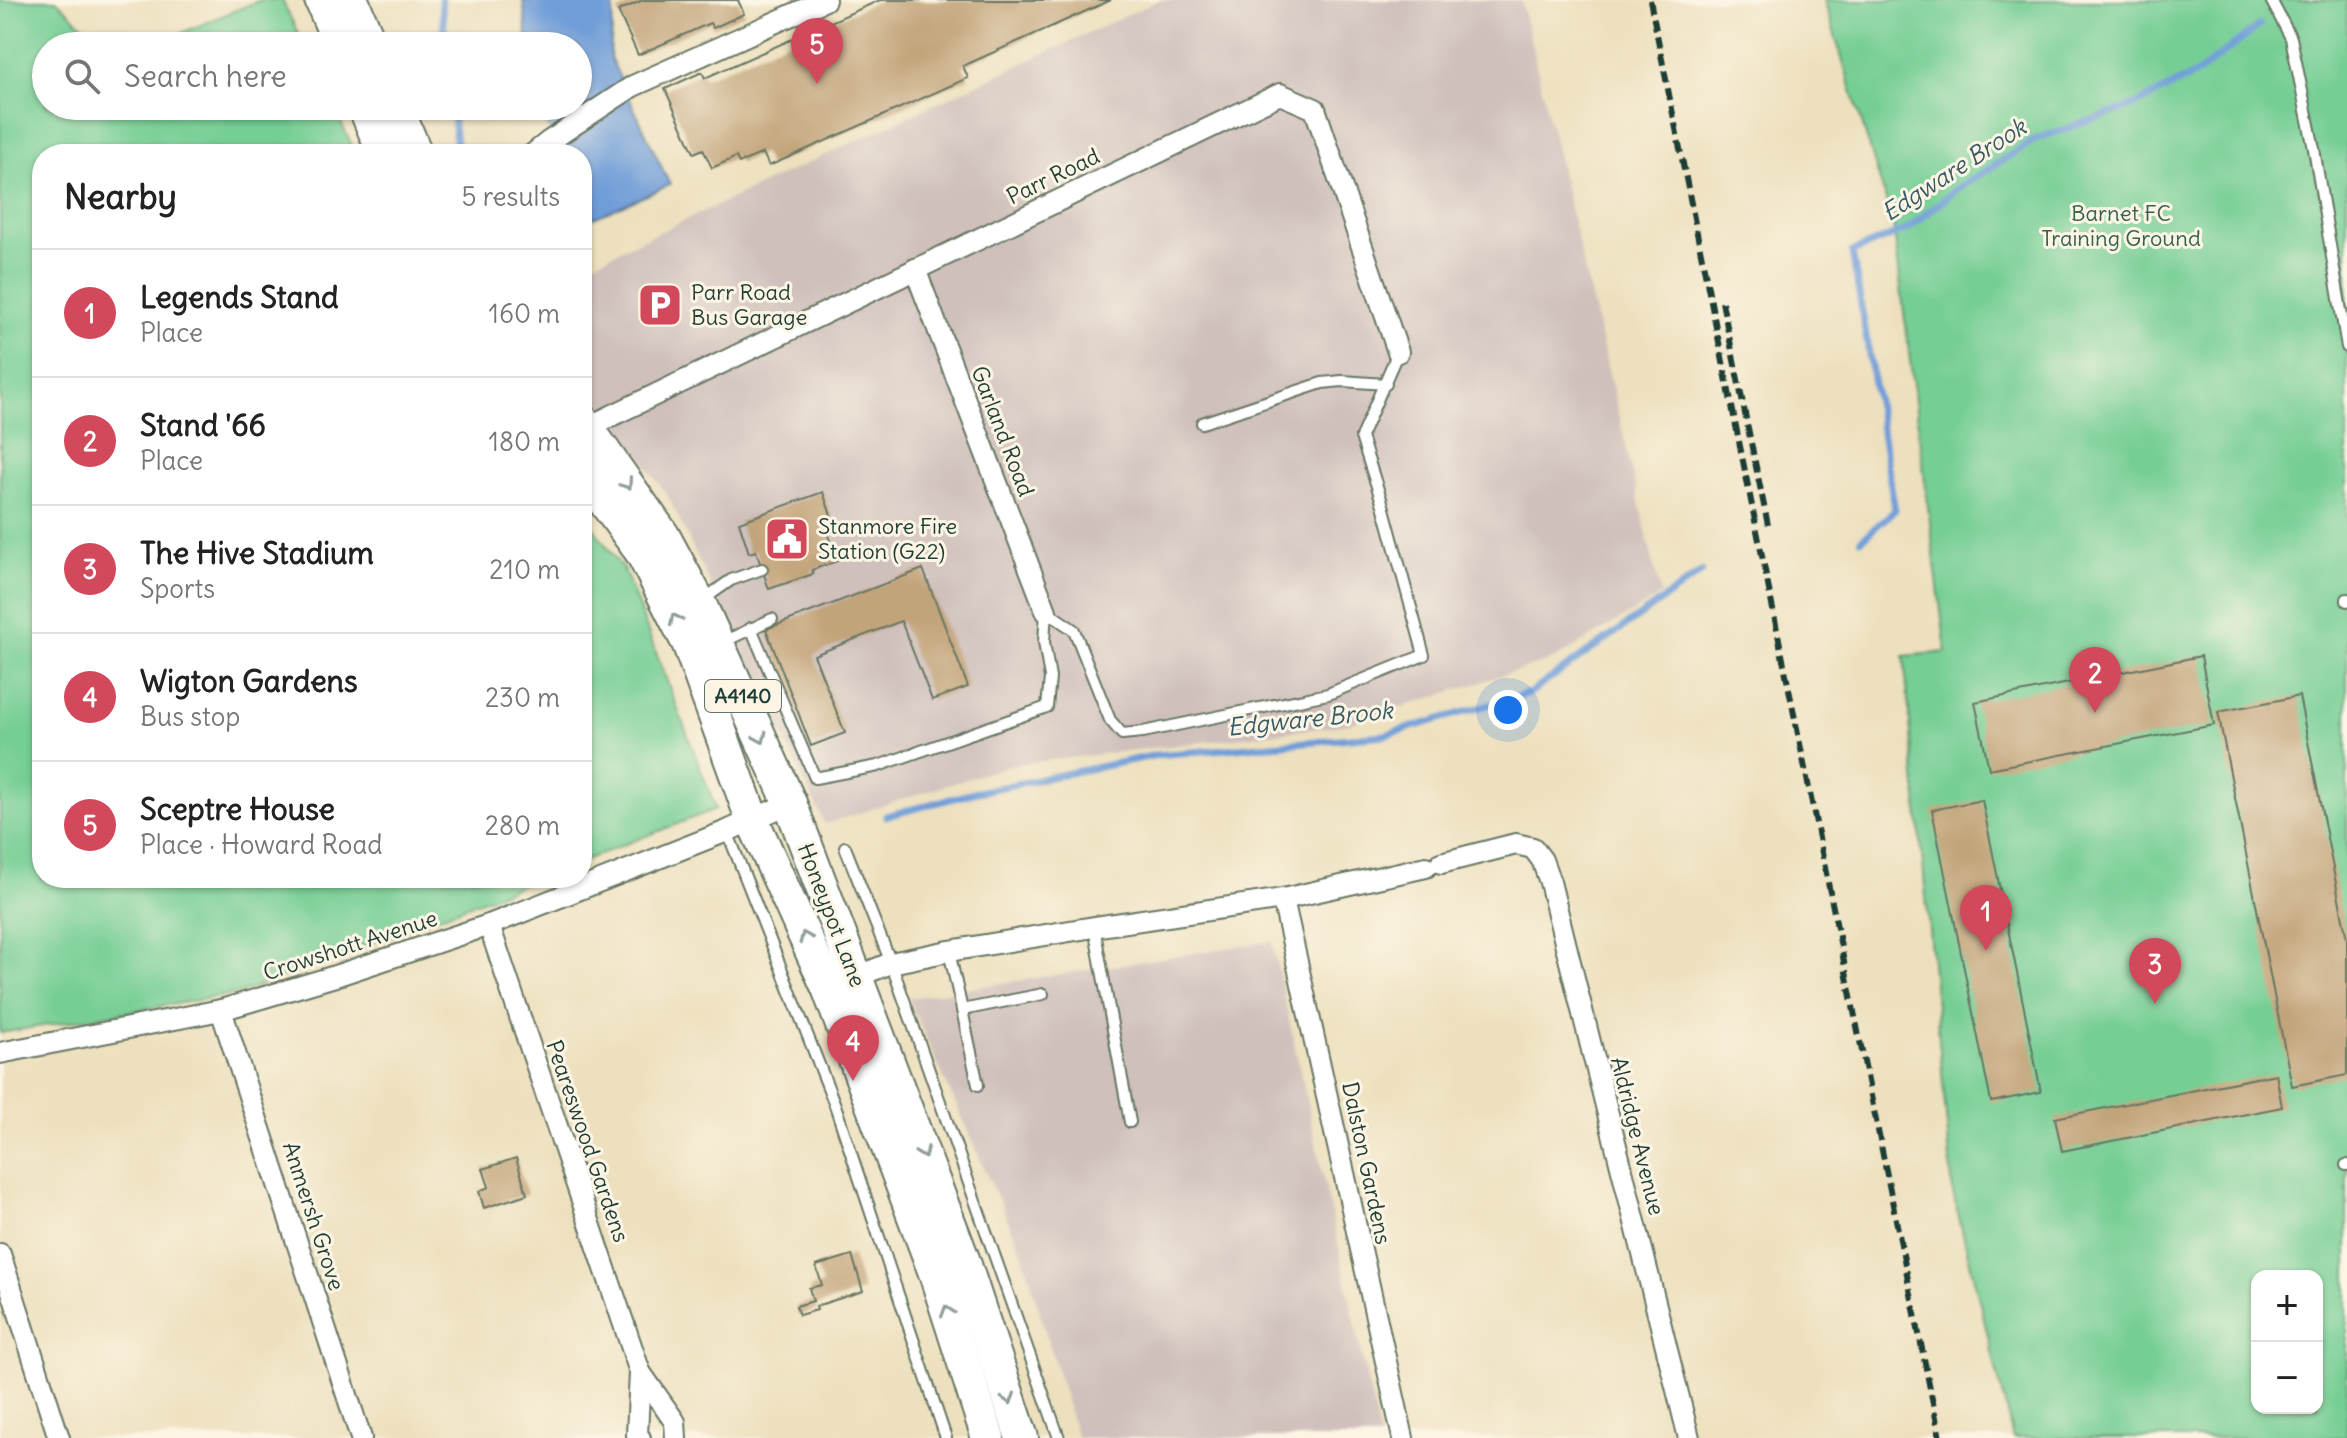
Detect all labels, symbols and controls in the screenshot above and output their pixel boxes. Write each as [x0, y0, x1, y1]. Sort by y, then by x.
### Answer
pin: 5 [791, 18, 843, 84]
search box [32, 32, 592, 120]
icon: search [60, 54, 104, 98]
text: Search here [124, 57, 287, 95]
water label: Edgware Brook [1876, 110, 2033, 227]
street label: Parr Road [1002, 141, 1104, 211]
text: Nearby [64, 175, 177, 218]
text: 5 results [462, 180, 560, 213]
park label: Barnet FC Training Ground [2041, 199, 2201, 252]
text: Legends Stand [140, 278, 339, 316]
place label: Parr Road Bus Garage [691, 278, 807, 331]
parking icon: Parr Road Bus Garage [636, 281, 684, 329]
text: 1 [85, 297, 95, 330]
text: 160 m [489, 297, 560, 330]
text: Place [140, 316, 203, 349]
street label: Garland Road [965, 362, 1041, 500]
text: Stand '66 [140, 406, 266, 444]
text: 2 [83, 425, 97, 458]
text: 180 m [489, 425, 560, 458]
text: Place [140, 444, 203, 477]
one-way arrow [617, 475, 632, 489]
place label: Stanmore Fire Station (G22) [818, 512, 957, 565]
public building icon: Stanmore Fire Station (G22) [763, 515, 811, 563]
text: The Hive Stadium [140, 534, 374, 572]
text: 3 [83, 553, 97, 586]
text: 210 m [489, 553, 560, 586]
text: Sports [140, 572, 215, 605]
one-way arrow [669, 612, 685, 627]
pin: 2 [2069, 647, 2121, 713]
text: Wigton Gardens [140, 662, 358, 700]
road number: A4140 [705, 680, 781, 712]
text: 4 [82, 681, 98, 714]
text: 230 m [485, 681, 560, 714]
your location [1488, 690, 1528, 730]
water label: Edgware Brook [1226, 694, 1396, 742]
text: Bus stop [140, 700, 240, 733]
one-way arrow [751, 729, 767, 744]
text: Sceptre House [140, 790, 335, 828]
text: 5 [83, 809, 97, 842]
text: 280 m [485, 809, 560, 842]
text: Place · Howard Road [140, 828, 382, 861]
street label: Honeypot Lane [792, 839, 872, 991]
pin: 1 [1960, 885, 2012, 951]
street label: Crowshott Avenue [259, 904, 441, 986]
one-way arrow [799, 931, 815, 945]
pin: 3 [2129, 938, 2181, 1004]
pin: 4 [827, 1015, 879, 1081]
street label: Peareswood Gardens [540, 1036, 636, 1246]
street label: Aldridge Avenue [1605, 1054, 1671, 1218]
street label: Dalston Gardens [1336, 1079, 1398, 1247]
street label: Anmersh Grove [277, 1138, 351, 1294]
one-way arrow [913, 1145, 930, 1159]
map controls [2251, 1270, 2323, 1414]
button: + [2251, 1270, 2323, 1342]
one-way arrow [940, 1304, 956, 1318]
button: − [2251, 1342, 2323, 1414]
one-way arrow [1000, 1391, 1016, 1405]

